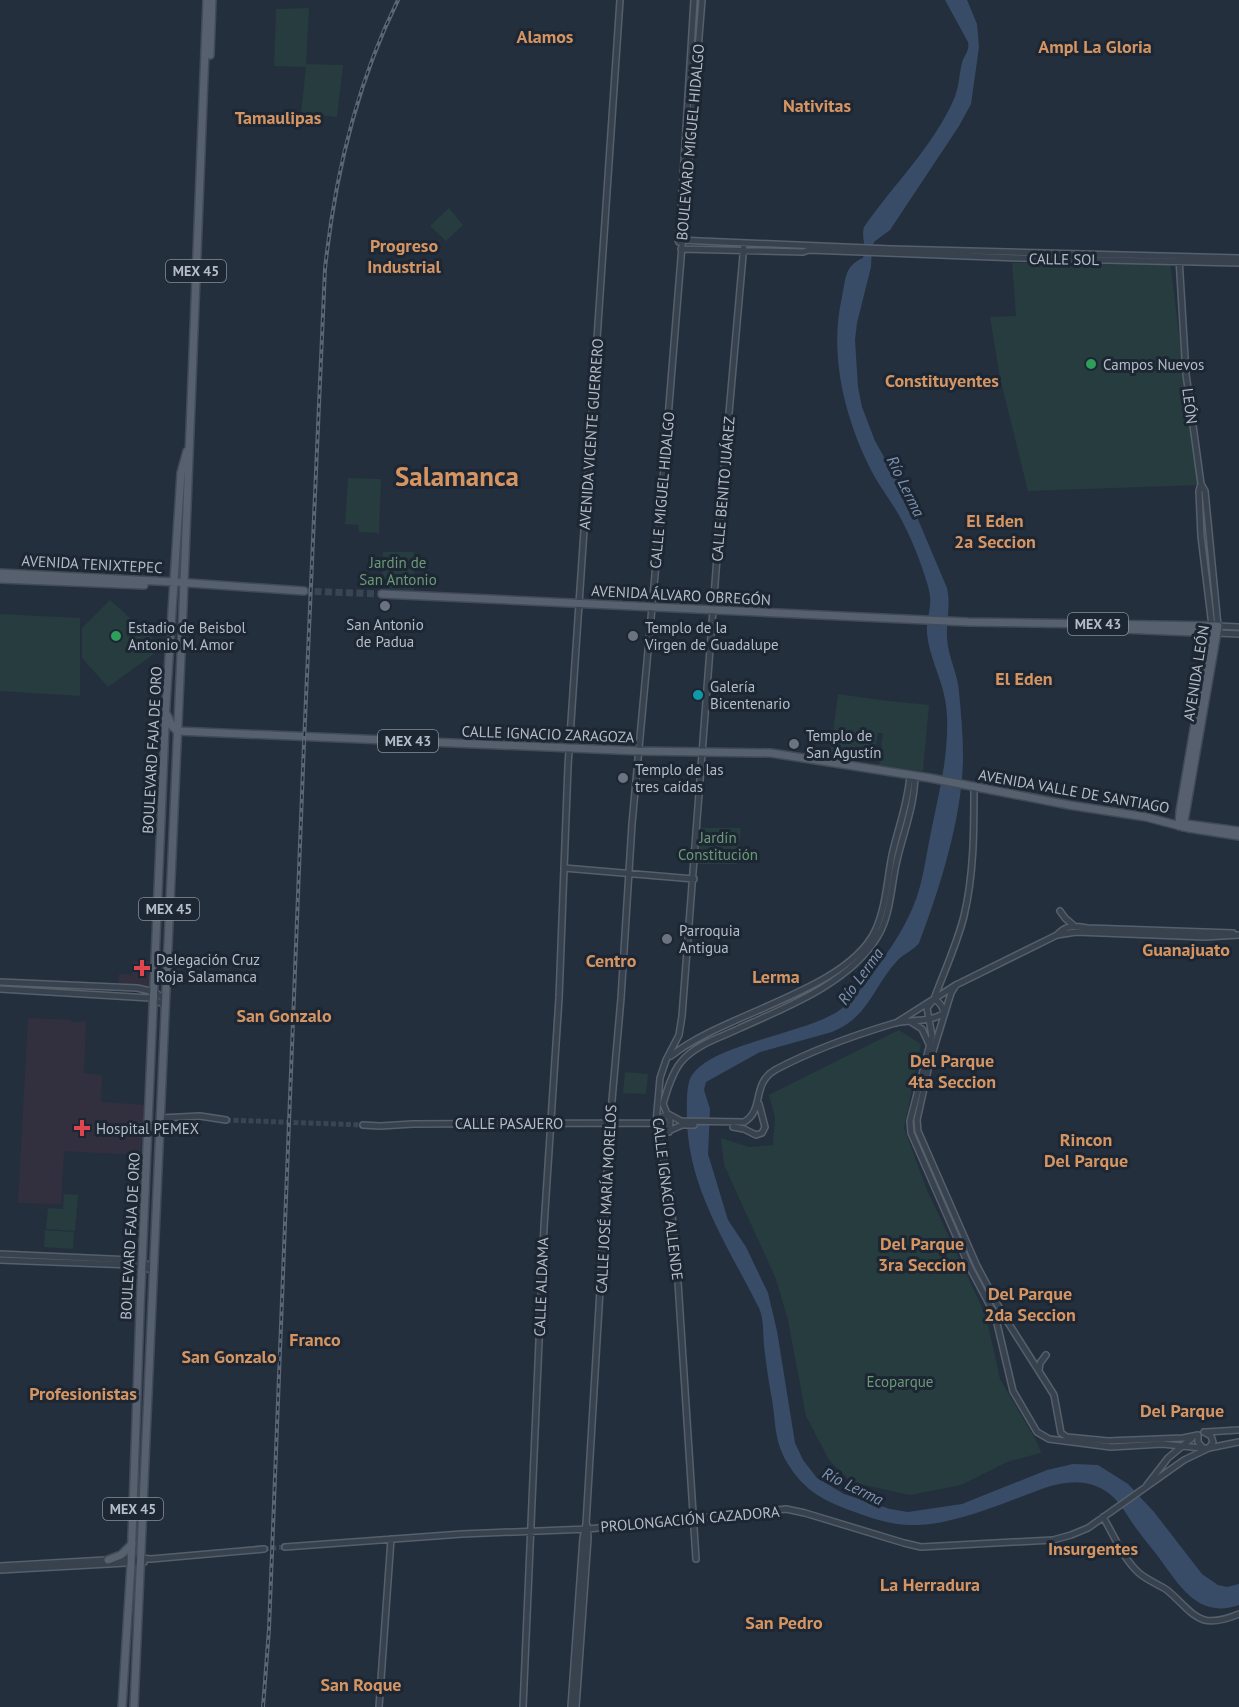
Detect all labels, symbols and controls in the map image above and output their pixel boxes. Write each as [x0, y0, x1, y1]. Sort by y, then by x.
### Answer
district label: Alamos [517, 25, 574, 48]
district label: Ampl La Gloria [1038, 35, 1152, 58]
street label: BOULEVARD MIGUEL HIDALGO [672, 43, 708, 241]
district label: Nativitas [783, 94, 851, 117]
district label: Tamaulipas [235, 106, 322, 129]
district label: Progreso Industrial [367, 234, 441, 278]
street label: CALLE SOL [1029, 249, 1100, 269]
road number: MEX 45 [166, 260, 226, 282]
street label: AVENIDA VICENTE GUERRERO [575, 338, 607, 530]
place label: Campos Nuevos [1103, 355, 1204, 374]
marker: Campos Nuevos [1084, 357, 1098, 371]
district label: Constituyentes [885, 369, 999, 392]
street label: LEÓN [1178, 387, 1202, 425]
street label: CALLE MIGUEL HIDALGO [646, 411, 678, 569]
street label: CALLE BENITO JUÁREZ [707, 416, 739, 562]
water label: Río Lerma [883, 452, 929, 520]
district label: Salamanca [395, 459, 519, 493]
district label: El Eden 2a Seccion [954, 509, 1036, 553]
street label: AVENIDA TENIXTEPEC [21, 551, 163, 577]
park label: Jardin de San Antonio [359, 553, 437, 589]
street label: AVENIDA ÁLVARO OBREGÓN [591, 581, 771, 609]
marker: San Antonio de Padua [378, 599, 392, 613]
road number: MEX 43 [1068, 613, 1128, 635]
place label: San Antonio de Padua [346, 615, 424, 651]
place label: Estadio de Beisbol Antonio M. Amor [128, 618, 247, 654]
place label: Templo de la Virgen de Guadalupe [644, 618, 779, 654]
street label: AVENIDA LEÓN [1179, 624, 1213, 722]
marker: Estadio de Beisbol Antonio M. Amor [109, 629, 123, 643]
marker: Templo de la Virgen de Guadalupe [626, 629, 640, 643]
street label: BOULEVARD FAJA DE ORO [138, 666, 166, 834]
district label: El Eden [995, 667, 1053, 690]
place label: Galería Bicentenario [710, 677, 790, 713]
marker: Galería Bicentenario [691, 688, 705, 702]
street label: CALLE IGNACIO ZARAGOZA [461, 721, 635, 747]
place label: Templo de San Agustín [806, 726, 881, 762]
road number: MEX 43 [378, 730, 438, 752]
marker: Templo de San Agustín [787, 737, 801, 751]
place label: Templo de las tres caídas [635, 760, 724, 796]
street label: AVENIDA VALLE DE SANTIAGO [977, 765, 1171, 817]
marker: Templo de las tres caídas [616, 771, 630, 785]
park label: Jardín Constitución [678, 828, 758, 864]
road number: MEX 45 [139, 898, 199, 920]
place label: Parroquia Antigua [679, 921, 740, 957]
marker: Parroquia Antigua [660, 932, 674, 946]
district label: Guanajuato [1142, 938, 1230, 961]
water label: Río Lerma [833, 944, 887, 1008]
district label: Centro [586, 949, 637, 972]
place label: Delegación Cruz Roja Salamanca [156, 950, 260, 986]
marker: Delegación Cruz Roja Salamanca [133, 959, 151, 977]
district label: Lerma [752, 965, 800, 988]
district label: San Gonzalo [236, 1004, 332, 1027]
district label: Del Parque 4ta Seccion [908, 1049, 996, 1093]
street label: CALLE JOSÉ MARÍA MORELOS [592, 1104, 620, 1294]
street label: CALLE PASAJERO [455, 1114, 563, 1133]
street label: CALLE IGNACIO ALLENDE [649, 1117, 687, 1281]
marker: Hospital PEMEX [73, 1119, 91, 1137]
place label: Hospital PEMEX [96, 1119, 199, 1138]
district label: Rincon Del Parque [1044, 1128, 1128, 1172]
street label: BOULEVARD FAJA DE ORO [116, 1152, 144, 1320]
district label: Del Parque 3ra Seccion [878, 1232, 966, 1276]
street label: CALLE ALDAMA [530, 1237, 552, 1337]
district label: Del Parque 2da Seccion [984, 1282, 1076, 1326]
district label: Franco [289, 1328, 341, 1351]
district label: San Gonzalo [181, 1345, 277, 1368]
park label: Ecoparque [867, 1372, 933, 1391]
district label: Profesionistas [29, 1382, 137, 1405]
district label: Del Parque [1140, 1399, 1224, 1422]
water label: Río Lerma [819, 1463, 887, 1509]
road number: MEX 45 [103, 1498, 163, 1520]
street label: PROLONGACIÓN CAZADORA [600, 1502, 781, 1536]
district label: Insurgentes [1048, 1537, 1138, 1560]
district label: La Herradura [880, 1573, 980, 1596]
district label: San Pedro [745, 1611, 823, 1634]
district label: San Roque [321, 1673, 401, 1696]

